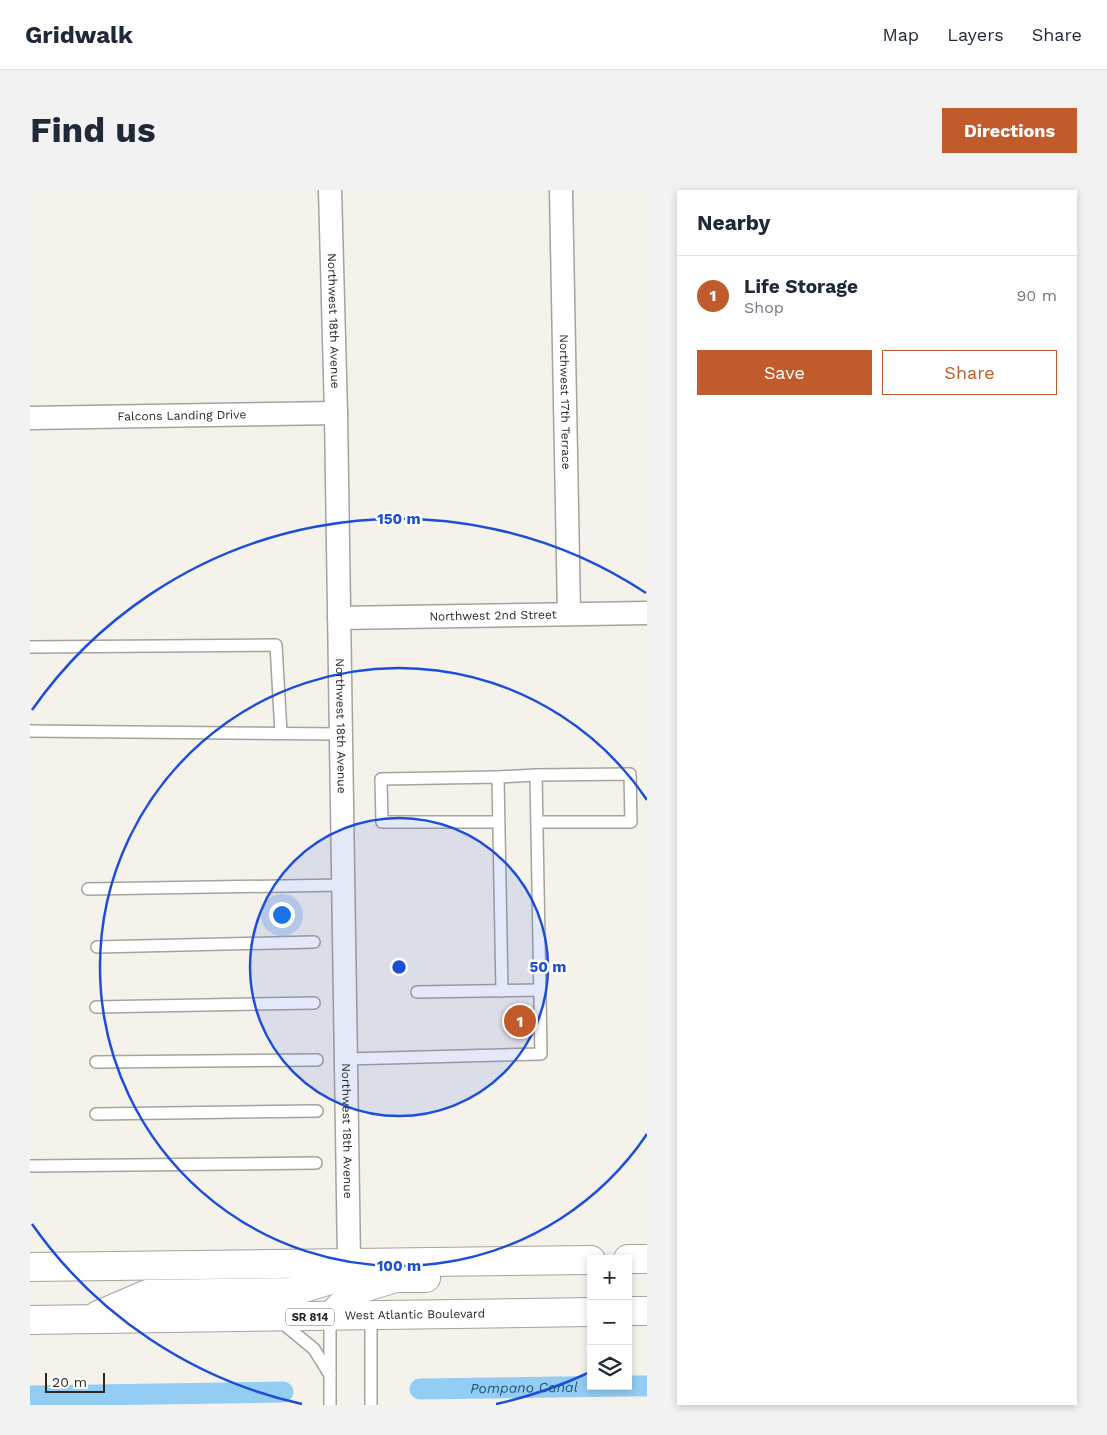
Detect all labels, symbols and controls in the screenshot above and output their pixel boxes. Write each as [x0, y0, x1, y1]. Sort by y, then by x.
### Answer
text: Gridwalk [25, 21, 133, 49]
text: Map [882, 24, 919, 45]
text: Layers [947, 24, 1004, 45]
text: Share [1032, 24, 1082, 45]
button: Directions [942, 108, 1077, 153]
text: Find us [30, 109, 156, 151]
text: Nearby [697, 210, 770, 235]
street label: Northwest 18th Avenue [325, 253, 342, 389]
text: Life Storage [744, 275, 858, 298]
text: 1 [710, 286, 716, 305]
text: 90 m [1016, 286, 1057, 305]
text: Shop [744, 298, 784, 317]
street label: Northwest 17th Terrace [557, 334, 573, 470]
button: Save [697, 350, 872, 395]
button: Share [882, 350, 1057, 395]
street label: Falcons Landing Drive [117, 407, 247, 424]
text: 150 m [377, 510, 421, 528]
street label: Northwest 2nd Street [429, 607, 557, 624]
street label: Northwest 18th Avenue [333, 658, 349, 794]
your location [269, 902, 295, 928]
centre of rings [390, 958, 408, 976]
text: 50 m [530, 958, 566, 976]
pin: 1 [504, 1002, 536, 1040]
street label: Northwest 18th Avenue [339, 1063, 355, 1199]
map controls [587, 1255, 632, 1390]
button: + [587, 1255, 632, 1300]
text: 100 m [377, 1257, 421, 1275]
button: − [587, 1300, 632, 1345]
street label: West Atlantic Boulevard [345, 1307, 485, 1323]
road number: SR 814 [286, 1308, 334, 1326]
button: layers [587, 1345, 632, 1390]
scale bar [45, 1370, 105, 1393]
text: 20 m [52, 1374, 87, 1390]
water label: Pompano Canal [470, 1379, 578, 1396]

